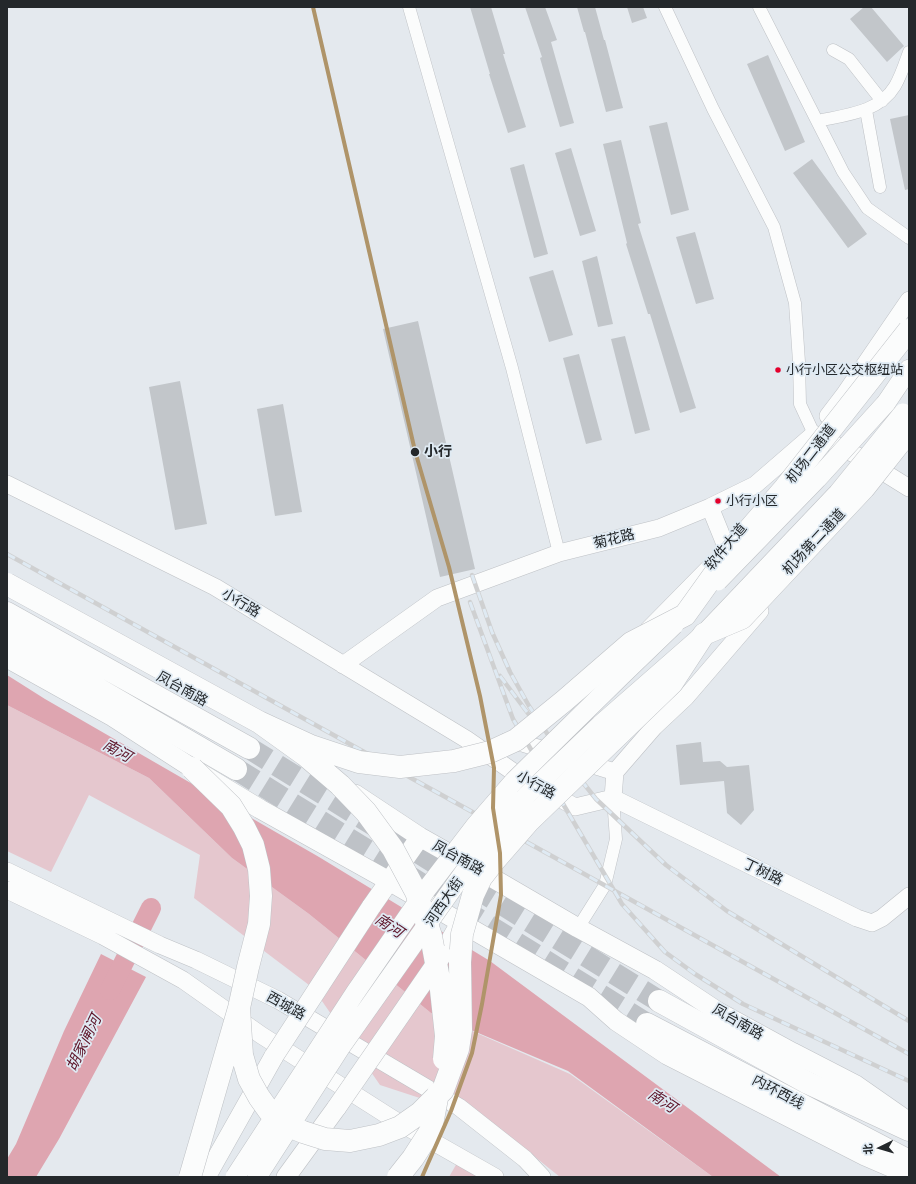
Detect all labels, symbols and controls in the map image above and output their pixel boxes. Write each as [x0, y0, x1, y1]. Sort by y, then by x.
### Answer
place label: 小行小区公交枢纽站 [786, 362, 903, 378]
marker: 小行小区公交枢纽站 [773, 365, 783, 375]
street label: 机场二通道 [783, 421, 839, 487]
place label: 小行 [424, 444, 452, 460]
marker: 小行 [409, 446, 421, 458]
place label: 小行小区 [726, 493, 778, 509]
marker: 小行小区 [713, 496, 723, 506]
street label: 机场第二通道 [779, 506, 849, 578]
street label: 软件大道 [702, 520, 750, 574]
street label: 菊花路 [592, 526, 636, 552]
street label: 小行路 [219, 585, 263, 621]
street label: 凤台南路 [153, 668, 211, 710]
water label: 南河 [100, 736, 134, 766]
street label: 小行路 [514, 767, 558, 803]
street label: 凤台南路 [429, 837, 487, 879]
street label: 丁树路 [740, 855, 786, 889]
street label: 河西大街 [421, 874, 467, 930]
water label: 南河 [372, 910, 406, 942]
street label: 西城路 [264, 988, 308, 1024]
street label: 凤台南路 [710, 1001, 766, 1043]
water label: 胡家闸河 [63, 1012, 105, 1074]
street label: 内环西线 [749, 1071, 807, 1113]
water label: 南河 [645, 1085, 679, 1117]
north arrow [860, 1128, 900, 1168]
text: 北 [862, 1143, 875, 1155]

